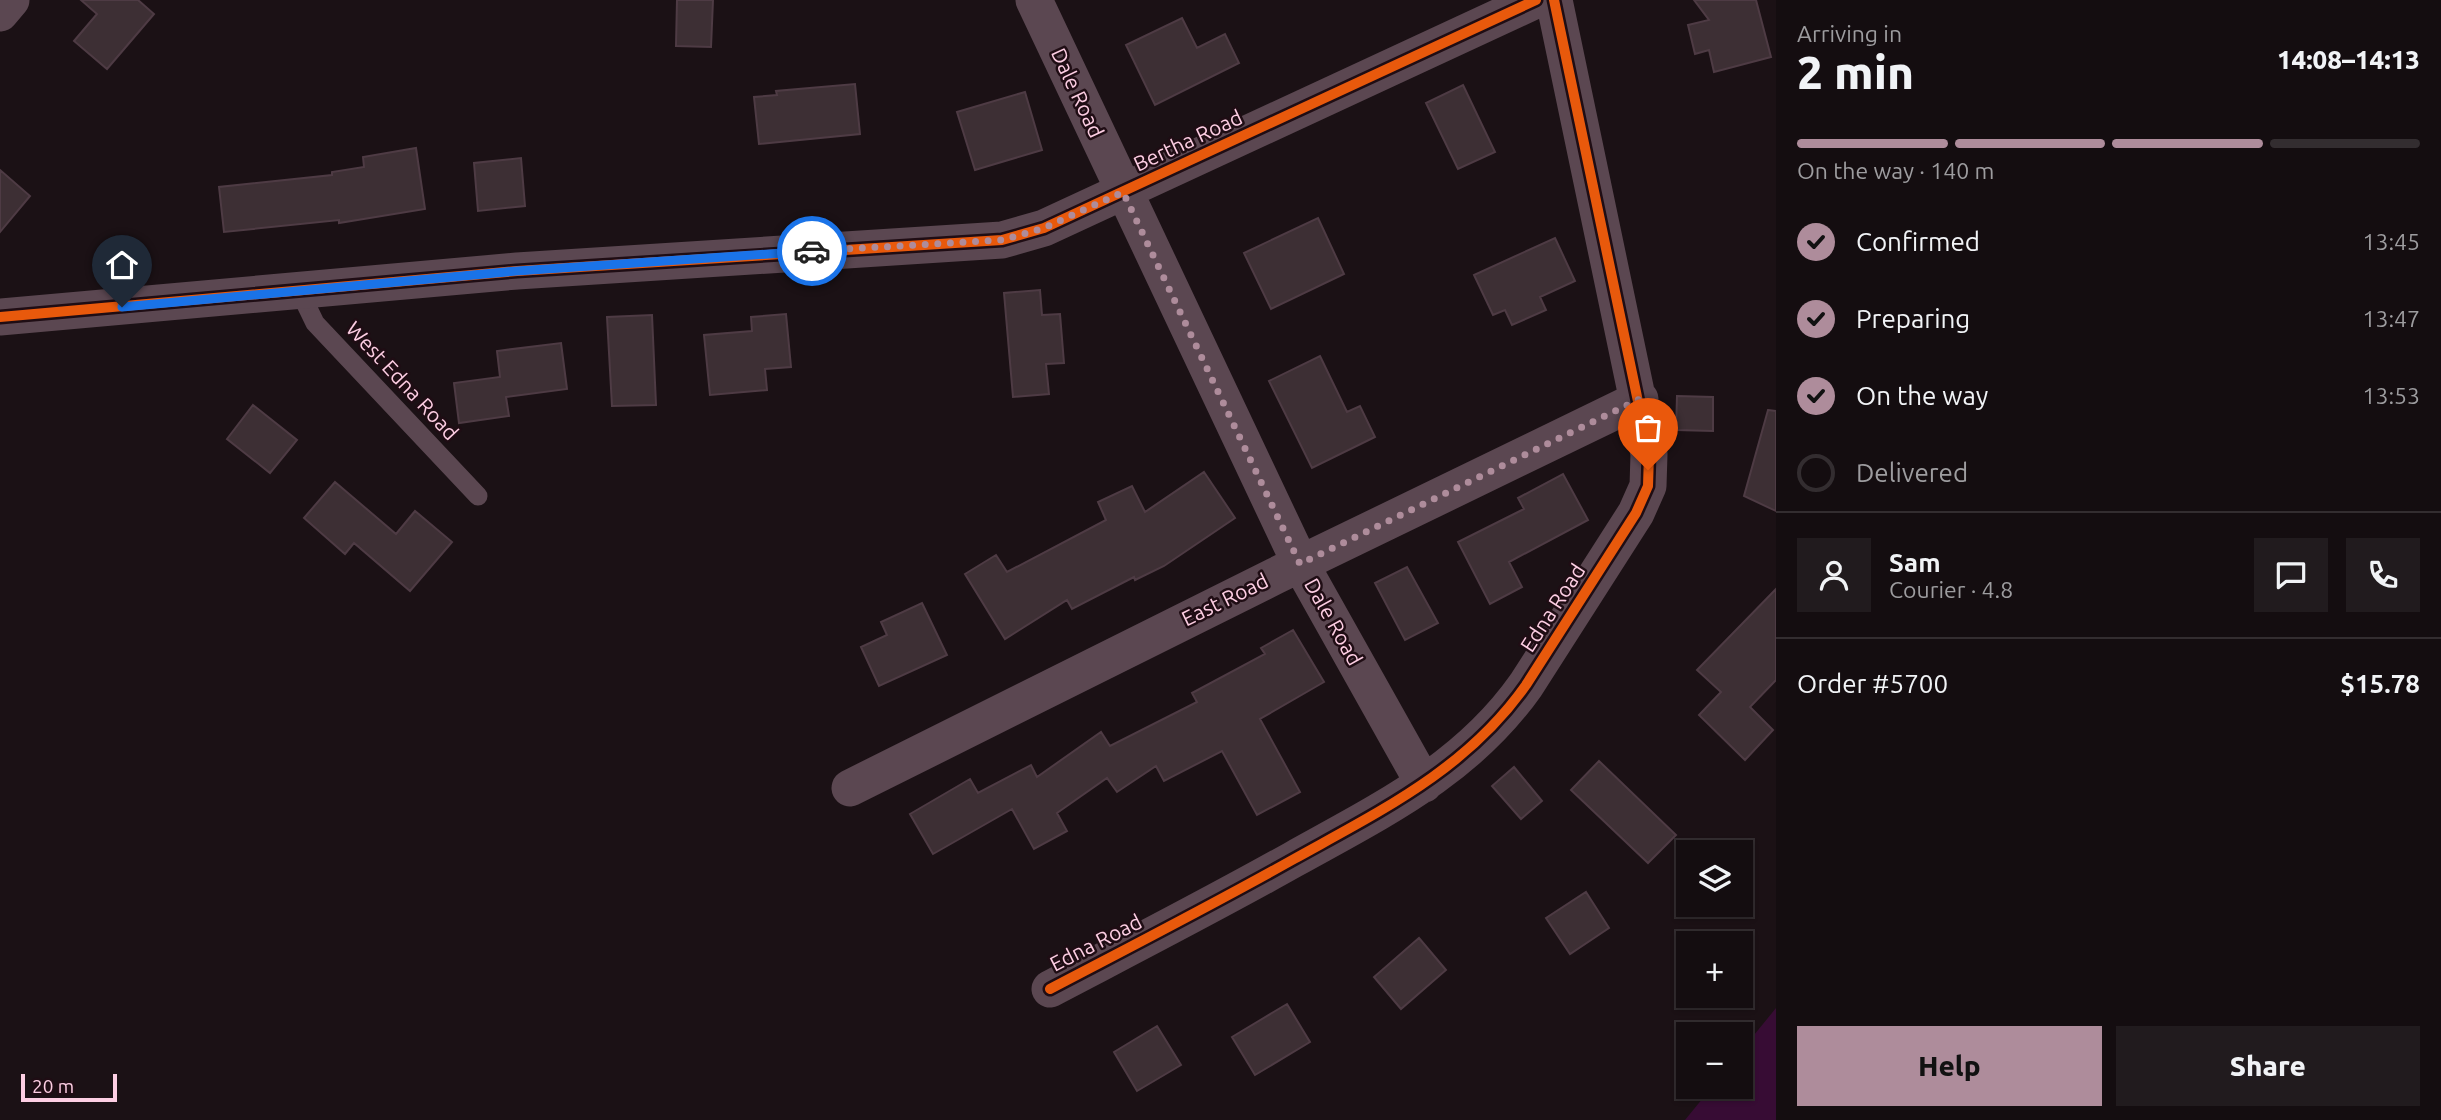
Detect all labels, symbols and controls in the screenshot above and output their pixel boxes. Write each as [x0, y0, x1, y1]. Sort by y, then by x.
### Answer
text: Arriving in [1797, 21, 1902, 46]
street label: Dale Road [1047, 44, 1109, 141]
text: 14:08–14:13 [2277, 45, 2420, 74]
text: 2 min [1797, 46, 1914, 98]
street label: Bertha Road [1129, 104, 1246, 176]
text: On the way · 140 m [1797, 158, 1994, 183]
courier [777, 216, 847, 286]
icon: check [1797, 223, 1835, 261]
text: Confirmed [1856, 227, 1980, 256]
text: 13:45 [2362, 229, 2420, 254]
icon: car [793, 232, 831, 270]
pin [92, 235, 152, 307]
icon: home [103, 246, 141, 284]
icon: check [1797, 300, 1835, 338]
text: Preparing [1856, 304, 1970, 333]
text: 13:47 [2362, 306, 2420, 331]
street label: West Edna Road [342, 316, 464, 444]
icon: check [1797, 377, 1835, 415]
text: On the way [1856, 381, 1988, 410]
text: 13:53 [2362, 383, 2420, 408]
pin [1618, 398, 1678, 470]
icon: bag [1629, 409, 1667, 447]
text: Delivered [1856, 458, 1968, 487]
button: person [1797, 538, 1871, 612]
button: chat [2254, 538, 2328, 612]
button: phone [2346, 538, 2420, 612]
text: Sam [1889, 548, 1941, 577]
street label: Edna Road [1515, 559, 1589, 656]
street label: East Road [1177, 568, 1272, 630]
street label: Dale Road [1300, 574, 1368, 669]
text: Courier · 4.8 [1889, 577, 2013, 602]
text: Order #5700 [1797, 669, 1948, 698]
text: $15.78 [2340, 669, 2420, 698]
map controls [1676, 840, 1753, 1099]
button: layers [1676, 840, 1753, 917]
street label: Edna Road [1046, 909, 1145, 975]
button: + [1676, 931, 1753, 1008]
button: − [1676, 1022, 1753, 1099]
button: Help [1797, 1026, 2102, 1106]
button: Share [2116, 1026, 2420, 1106]
scale bar [21, 1071, 117, 1103]
text: 20 m [32, 1075, 74, 1097]

